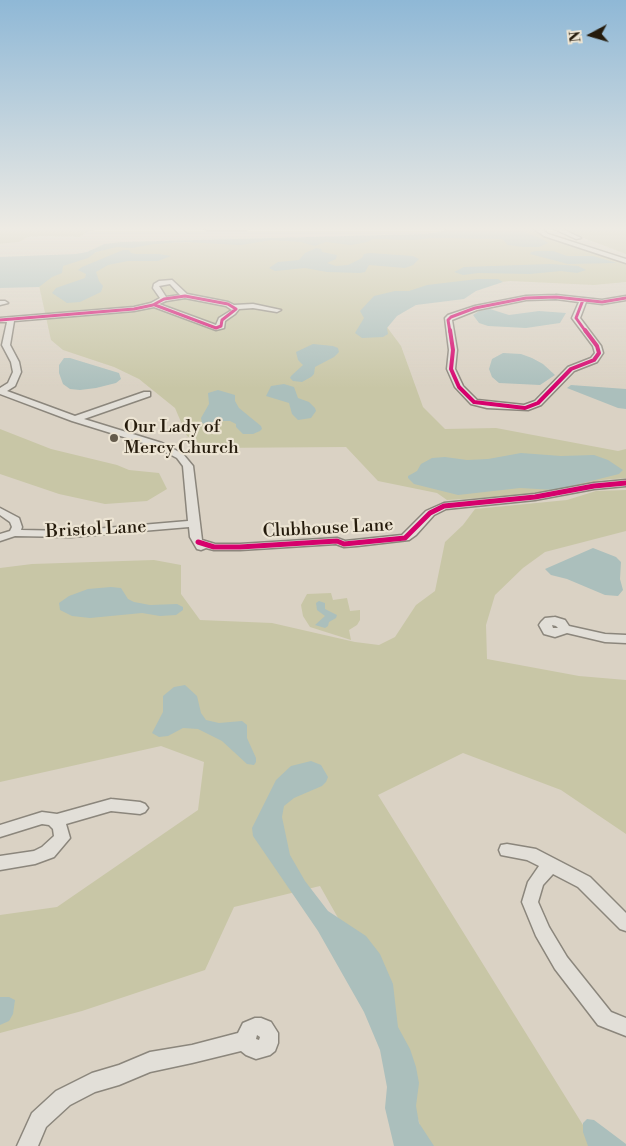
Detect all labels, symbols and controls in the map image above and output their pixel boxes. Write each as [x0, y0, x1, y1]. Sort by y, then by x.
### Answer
north arrow [566, 10, 616, 60]
text: N [567, 30, 586, 43]
place label: Our Lady of Mercy Church [124, 417, 239, 459]
marker: Our Lady of Mercy Church [108, 432, 120, 444]
street label: Clubhouse Lane [262, 515, 394, 543]
street label: Bristol Lane [45, 517, 147, 543]

